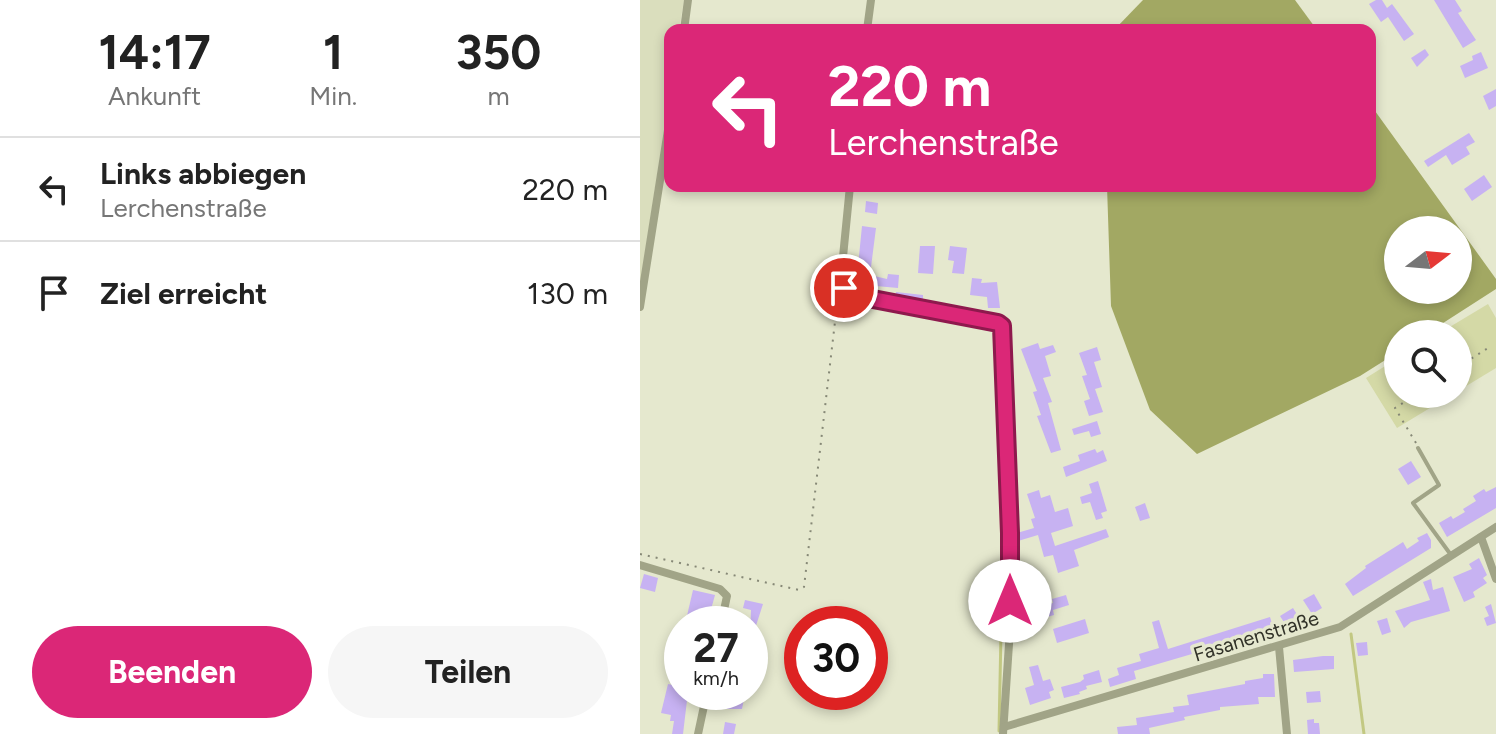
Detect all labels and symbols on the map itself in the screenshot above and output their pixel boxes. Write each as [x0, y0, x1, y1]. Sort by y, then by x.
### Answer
north arrow [1384, 216, 1472, 304]
pin [810, 254, 878, 322]
position arrow [968, 559, 1052, 643]
speed limit sign: 30 [784, 606, 888, 710]
street label: Fasanenstraße [1190, 606, 1322, 666]

